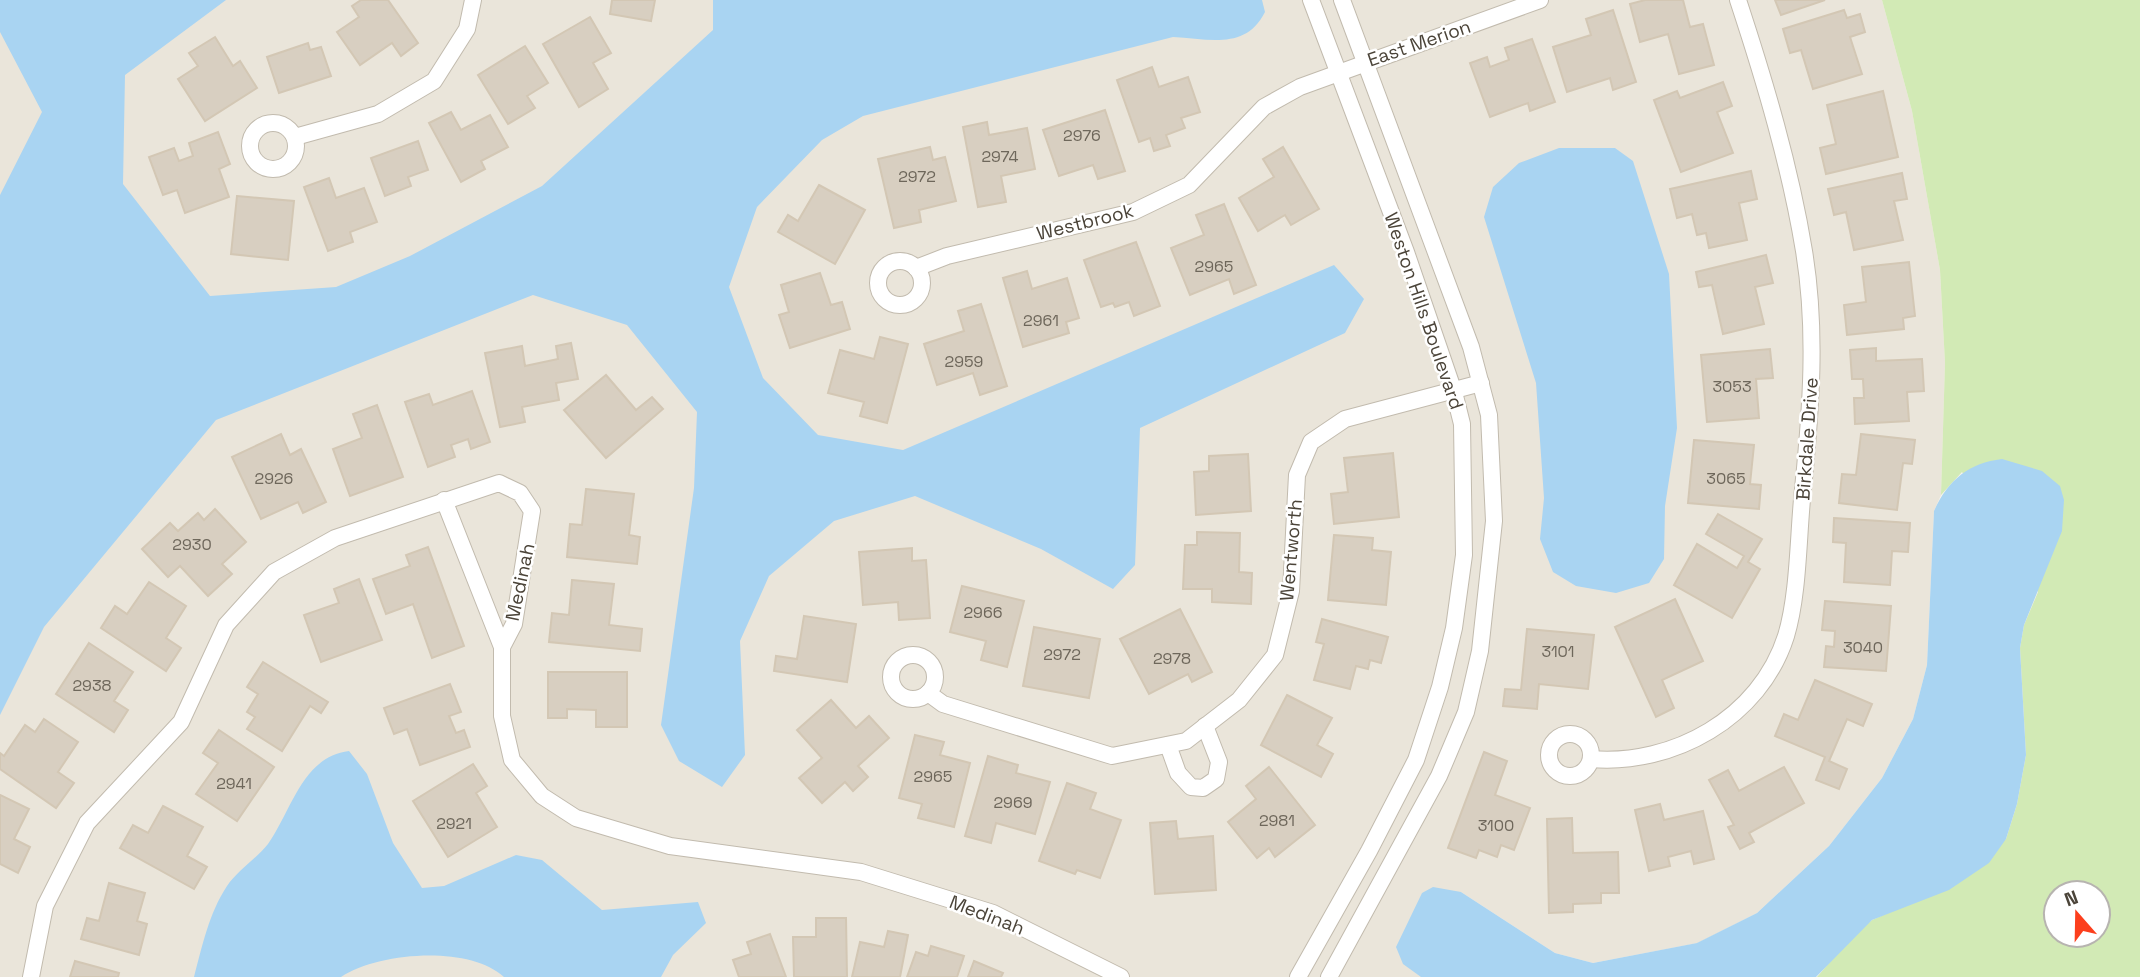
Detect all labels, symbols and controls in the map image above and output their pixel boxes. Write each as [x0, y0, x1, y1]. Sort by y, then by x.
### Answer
street label: East Merion [1364, 14, 1474, 72]
house number: 2976 [1063, 125, 1101, 146]
house number: 2974 [981, 146, 1019, 167]
house number: 2972 [898, 166, 936, 187]
street label: Westbrook [1034, 198, 1136, 246]
street label: Weston Hills Boulevard [1379, 209, 1469, 413]
house number: 2965 [1195, 256, 1233, 277]
house number: 2961 [1023, 310, 1059, 331]
house number: 2959 [945, 351, 983, 372]
house number: 3053 [1712, 376, 1752, 397]
street label: Birkdale Drive [1790, 376, 1824, 502]
house number: 2926 [255, 468, 293, 489]
house number: 3065 [1706, 468, 1746, 489]
street label: Wentworth [1274, 498, 1308, 602]
house number: 2930 [172, 534, 212, 555]
street label: Medinah [500, 541, 540, 623]
house number: 2966 [964, 602, 1002, 623]
house number: 3040 [1843, 637, 1883, 658]
house number: 3101 [1541, 641, 1575, 662]
house number: 2972 [1043, 644, 1081, 665]
house number: 2978 [1153, 648, 1191, 669]
house number: 2938 [72, 675, 112, 696]
house number: 2965 [914, 766, 952, 787]
house number: 2941 [216, 773, 252, 794]
house number: 2969 [994, 792, 1032, 813]
house number: 2981 [1259, 810, 1295, 831]
house number: 2921 [436, 813, 472, 834]
house number: 3100 [1478, 815, 1514, 836]
north arrow [2042, 879, 2112, 949]
text: N [2061, 885, 2082, 912]
street label: Medinah [946, 889, 1028, 941]

